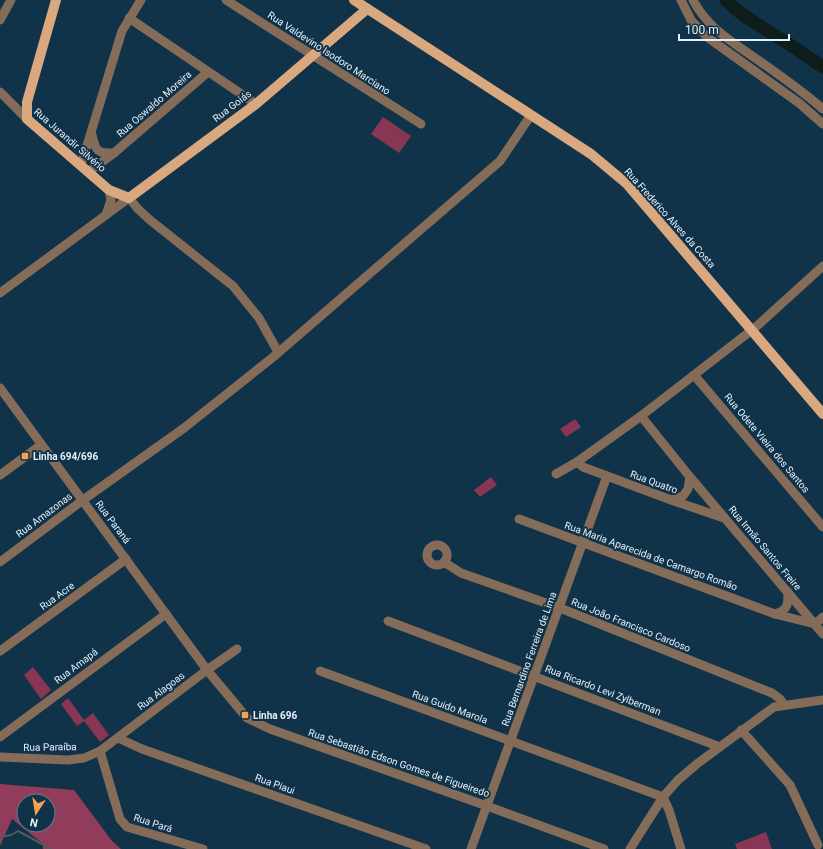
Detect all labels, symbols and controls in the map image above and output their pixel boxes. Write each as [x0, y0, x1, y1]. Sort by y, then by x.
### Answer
street label: Rua Valdevino Isodoro Marciano [266, 9, 392, 97]
scale bar [679, 16, 789, 42]
text: 100 m [685, 23, 719, 37]
street label: Rua Oswaldo Moreira [115, 69, 193, 139]
street label: Rua Goiás [211, 88, 253, 124]
street label: Rua Jurandir Silvério [32, 106, 108, 174]
street label: Rua Frederico Alves da Costa [622, 166, 718, 270]
street label: Rua Odete Vieira dos Santos [722, 391, 812, 495]
marker: Linha 694/696 [20, 451, 30, 461]
place label: Linha 694/696 [33, 451, 98, 462]
street label: Rua Quatro [629, 468, 680, 496]
street label: Rua Amazonas [14, 490, 74, 540]
street label: Rua Paraná [93, 498, 133, 546]
street label: Rua Irmão Santos Freire [727, 504, 803, 592]
street label: Rua Maria Aparecida de Camargo Romão [563, 519, 739, 593]
street label: Rua Acre [38, 580, 76, 612]
street label: Rua Bernardino Ferreira de Lima [500, 590, 558, 728]
street label: Rua João Francisco Cardoso [570, 596, 693, 654]
street label: Rua Amapá [52, 646, 100, 686]
street label: Rua Ricardo Levi Zylberman [543, 663, 663, 717]
street label: Rua Alagoas [135, 670, 187, 712]
street label: Rua Guido Marola [411, 688, 489, 726]
marker: Linha 696 [240, 710, 250, 720]
place label: Linha 696 [253, 710, 298, 721]
street label: Rua Sebastião Edson Gomes de Figueiredo [307, 727, 491, 799]
street label: Rua Paraíba [23, 741, 77, 753]
street label: Rua Piaui [254, 772, 296, 796]
north arrow [16, 793, 56, 833]
street label: Rua Pará [132, 812, 174, 834]
text: N [29, 815, 39, 829]

